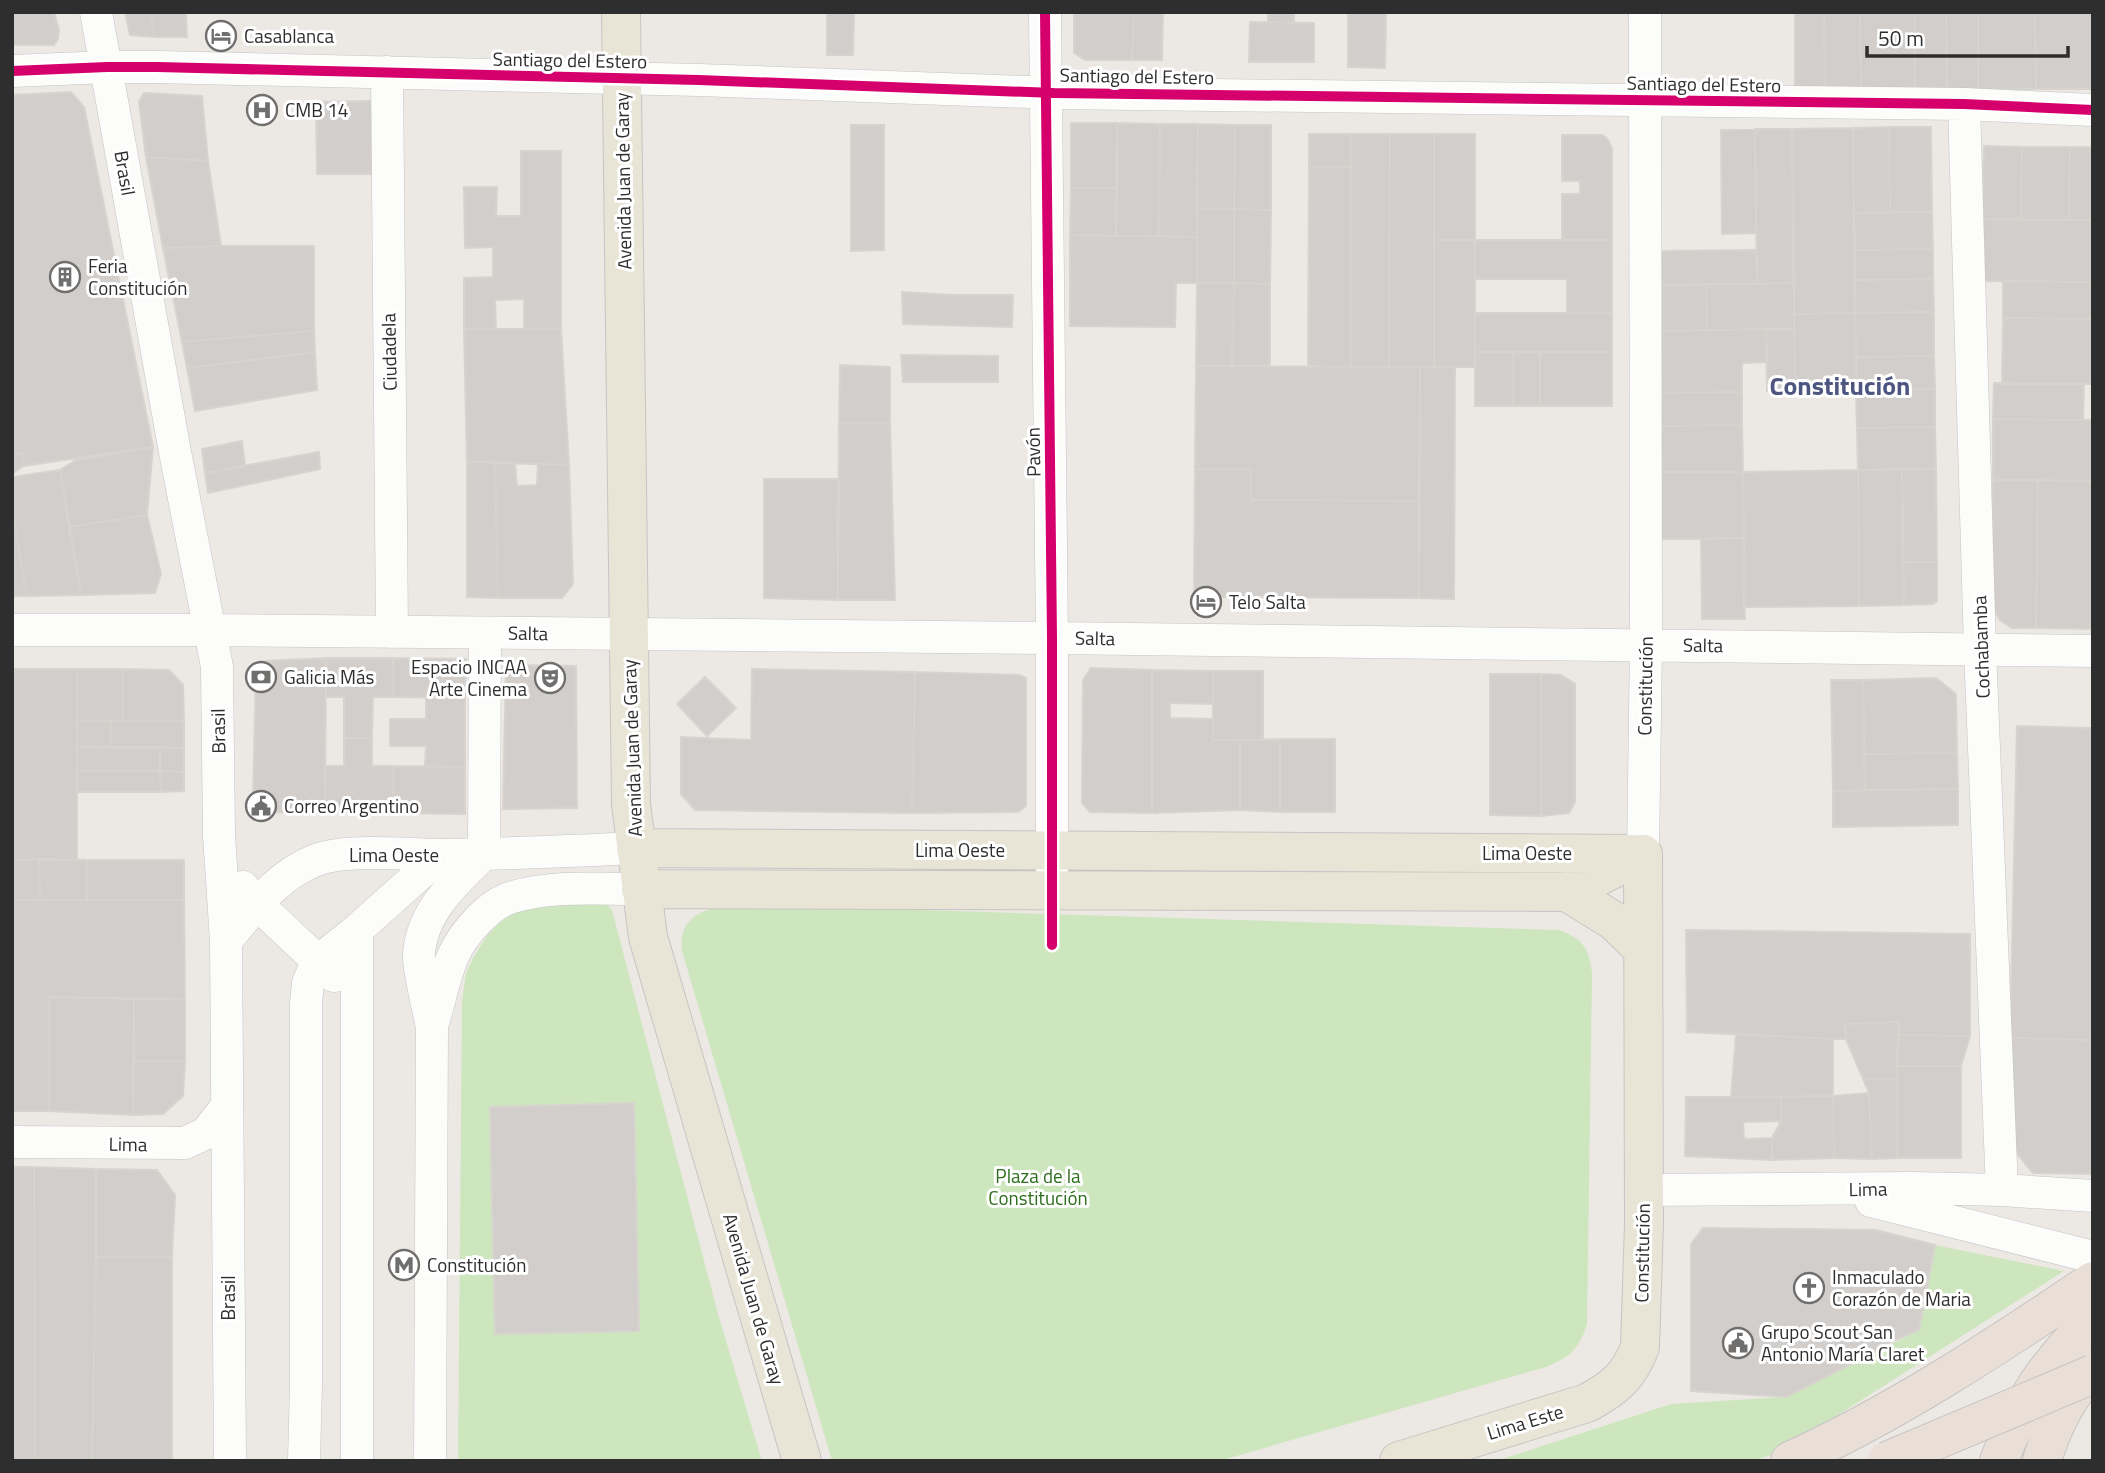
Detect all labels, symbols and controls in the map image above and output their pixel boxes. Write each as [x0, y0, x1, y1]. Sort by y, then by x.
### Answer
scale bar [1867, 14, 2068, 58]
hotel icon: Casablanca [204, 19, 238, 53]
place label: Casablanca [244, 21, 335, 50]
text: 50 m [1878, 22, 1924, 54]
street label: Santiago del Estero [493, 44, 648, 75]
street label: Santiago del Estero [1060, 60, 1215, 91]
street label: Santiago del Estero [1627, 68, 1782, 99]
street label: Avenida Juan de Garay [606, 92, 639, 270]
hospital icon: CMB 14 [245, 93, 279, 127]
place label: CMB 14 [285, 95, 348, 124]
street label: Brasil [107, 148, 144, 198]
place label: Feria Constitución [88, 251, 187, 302]
building icon: Feria Constitución [48, 260, 82, 294]
street label: Ciudadela [373, 312, 404, 391]
district label: Constitución [1770, 366, 1910, 405]
street label: Pavón [1018, 427, 1047, 477]
hotel icon: Telo Salta [1189, 585, 1223, 619]
place label: Telo Salta [1229, 587, 1306, 616]
street label: Cochabamba [1964, 595, 1997, 699]
street label: Salta [508, 618, 549, 647]
street label: Salta [1075, 623, 1116, 652]
street label: Salta [1683, 630, 1724, 659]
street label: Constitución [1629, 636, 1660, 736]
place label: Espacio INCAA Arte Cinema [411, 652, 527, 703]
street label: Avenida Juan de Garay [614, 659, 649, 837]
bank icon: Galicia Más [244, 660, 278, 694]
theatre icon: Espacio INCAA Arte Cinema [533, 661, 567, 695]
place label: Galicia Más [284, 662, 374, 691]
street label: Brasil [203, 708, 232, 754]
public building icon: Correo Argentino [244, 789, 278, 823]
place label: Correo Argentino [284, 791, 419, 820]
street label: Lima Oeste [915, 835, 1005, 864]
street label: Lima Oeste [1482, 838, 1572, 867]
street label: Lima Oeste [349, 840, 439, 869]
street label: Lima [108, 1129, 148, 1158]
park label: Plaza de la Constitución [988, 1161, 1088, 1212]
street label: Lima [1848, 1174, 1888, 1203]
street label: Constitución [1626, 1203, 1657, 1303]
street label: Avenida Juan de Garay [716, 1210, 793, 1388]
metro station icon: Constitución [387, 1248, 421, 1282]
place label: Constitución [427, 1250, 526, 1279]
place label: Inmaculado Corazón de Maria [1832, 1262, 1971, 1313]
church icon: Inmaculado Corazón de Maria [1792, 1271, 1826, 1305]
street label: Brasil [213, 1275, 242, 1321]
place label: Grupo Scout San Antonio María Claret [1761, 1317, 1925, 1368]
public building icon: Grupo Scout San Antonio María Claret [1721, 1326, 1755, 1360]
street label: Lima Este [1483, 1396, 1567, 1447]

